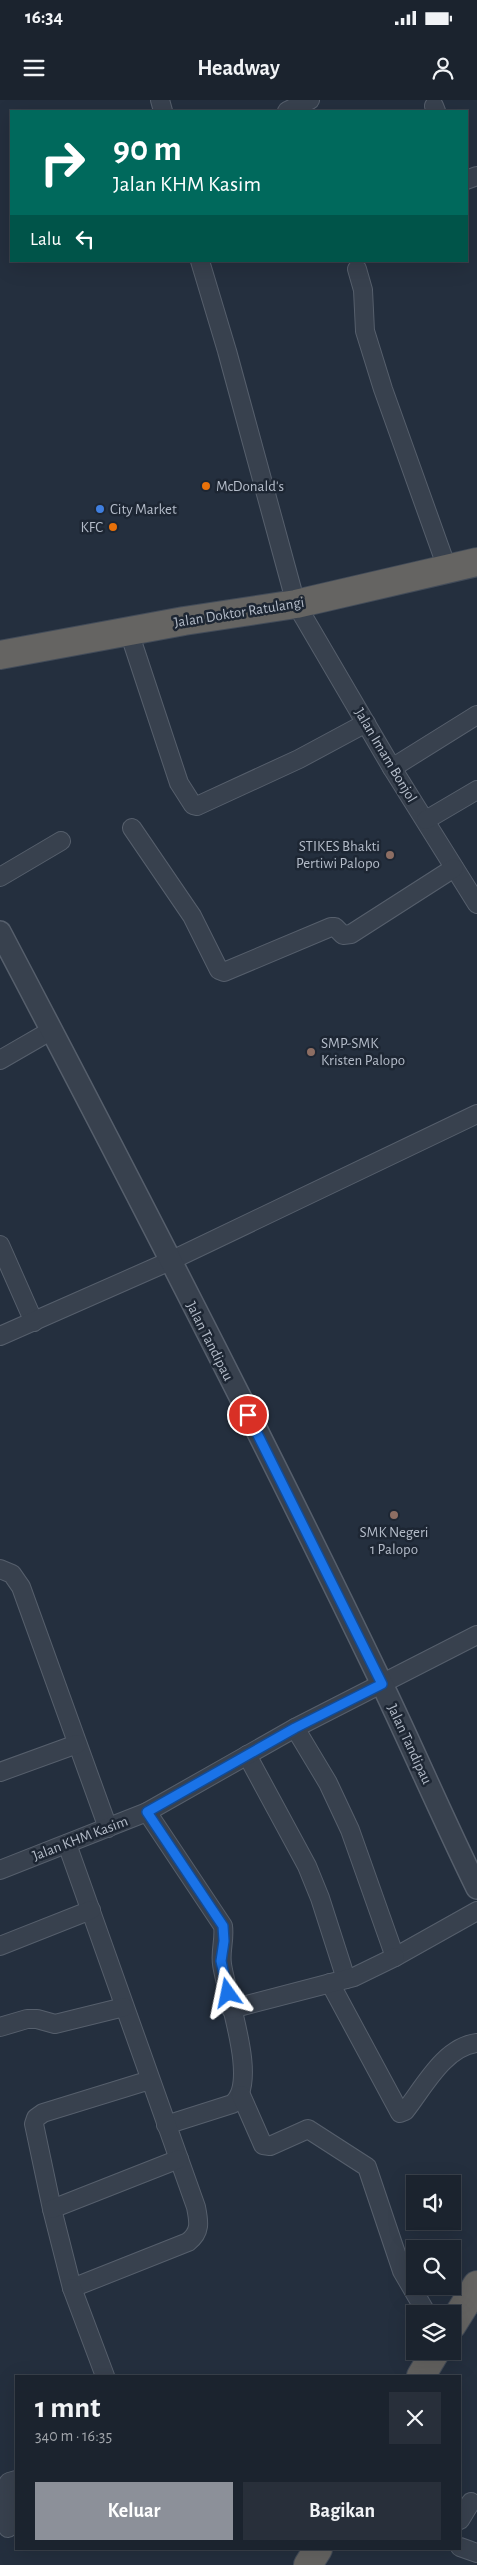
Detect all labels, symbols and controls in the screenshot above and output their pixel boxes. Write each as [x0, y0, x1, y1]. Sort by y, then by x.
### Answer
text: 16:34 [25, 8, 63, 27]
icon: menu [20, 54, 48, 82]
icon: person [429, 54, 457, 82]
text: Headway [197, 57, 280, 79]
icon: right [30, 130, 95, 195]
text: 90 m [113, 132, 182, 167]
text: Jalan KHM Kasim [113, 173, 261, 195]
icon: left [71, 225, 99, 253]
text: Lalu [30, 230, 61, 249]
place label: McDonald's [216, 479, 284, 494]
marker: McDonald's [200, 480, 212, 492]
place label: City Market [110, 502, 177, 517]
marker: City Market [94, 503, 106, 515]
place label: KFC [80, 520, 103, 535]
marker: KFC [107, 521, 119, 533]
street label: Jalan Doktor Ratulangi [173, 595, 305, 630]
street label: Jalan Imam Bonjol [352, 706, 420, 805]
place label: STIKES Bhakti Pertiwi Palopo [296, 839, 380, 871]
marker: STIKES Bhakti Pertiwi Palopo [384, 849, 396, 861]
place label: SMP-SMK Kristen Palopo [321, 1036, 405, 1068]
marker: SMP-SMK Kristen Palopo [305, 1046, 317, 1058]
street label: Jalan Tandipau [183, 1299, 236, 1383]
pin [227, 1394, 269, 1436]
icon: arrive [234, 1401, 262, 1429]
marker: SMK Negeri 1 Palopo [388, 1509, 400, 1521]
place label: SMK Negeri 1 Palopo [359, 1525, 429, 1557]
street label: Jalan Tandipau [384, 1702, 435, 1787]
street label: Jalan KHM Kasim [30, 1813, 130, 1864]
position arrow [201, 1966, 253, 2018]
map controls [406, 2175, 461, 2360]
button: sound [406, 2175, 461, 2230]
button: search [406, 2240, 461, 2295]
button: layers [406, 2305, 461, 2360]
button: close [389, 2392, 441, 2444]
text: 1 mnt [35, 2393, 100, 2423]
text: 340 m · 16:35 [35, 2428, 112, 2444]
button: Keluar [35, 2482, 233, 2540]
button: Bagikan [243, 2482, 441, 2540]

